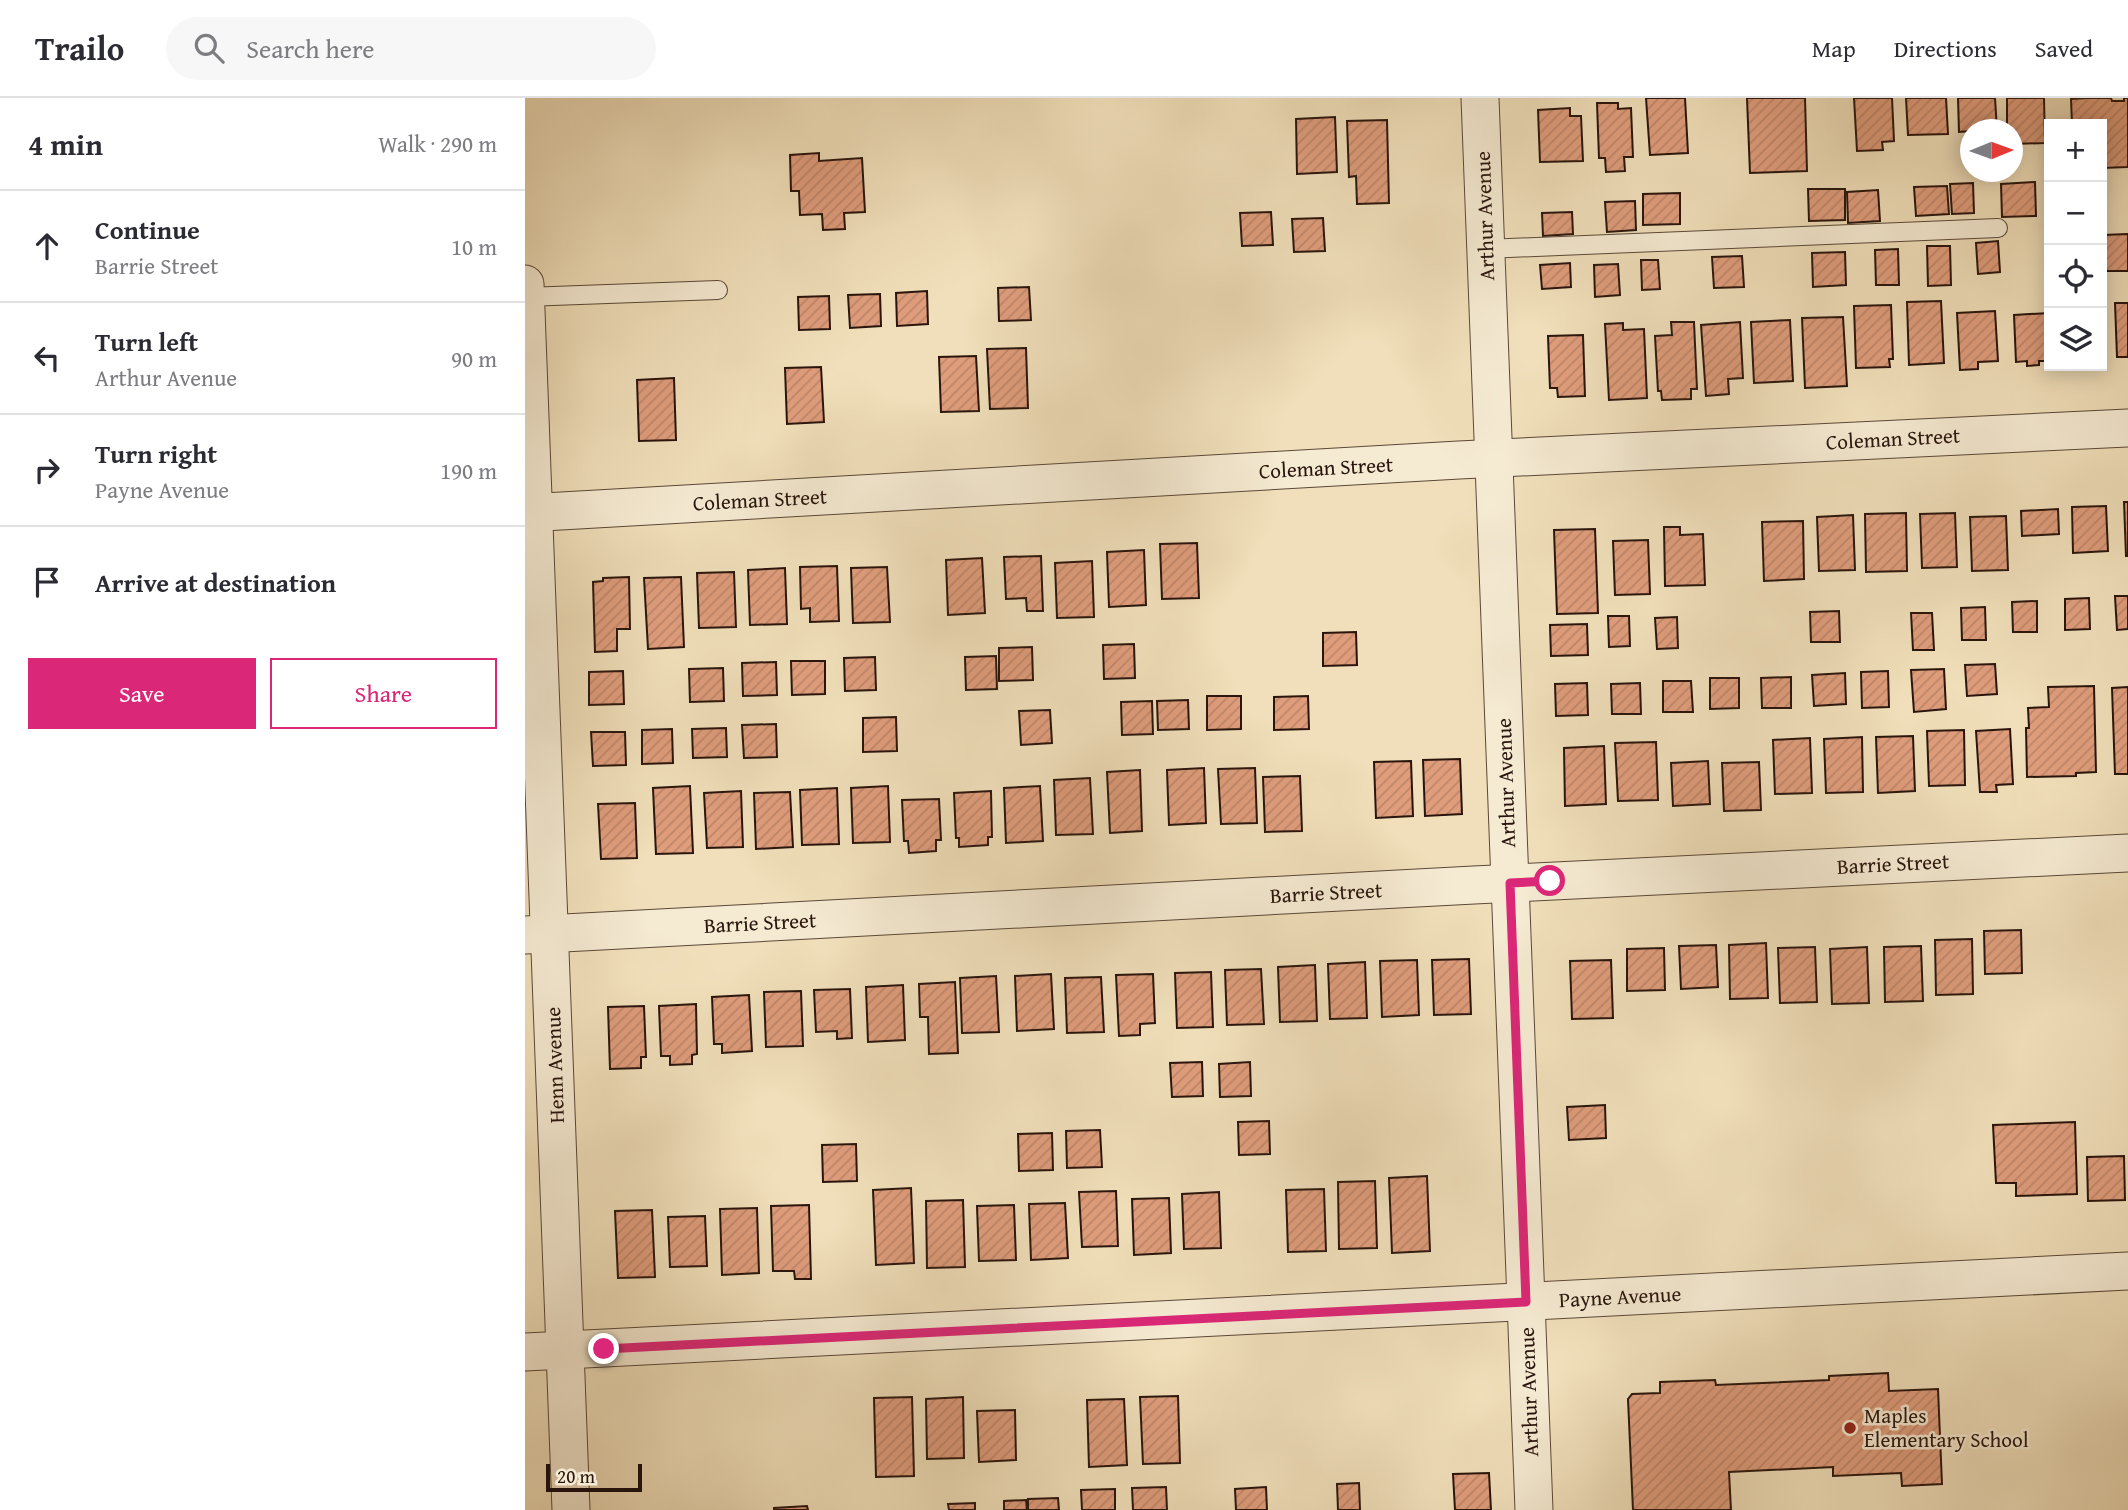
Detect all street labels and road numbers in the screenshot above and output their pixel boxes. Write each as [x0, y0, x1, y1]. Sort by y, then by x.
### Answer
street label: Arthur Avenue [1467, 150, 1502, 281]
street label: Coleman Street [1825, 419, 1962, 457]
street label: Coleman Street [1258, 448, 1395, 486]
street label: Coleman Street [692, 480, 829, 518]
street label: Arthur Avenue [1488, 717, 1523, 848]
street label: Barrie Street [1836, 845, 1951, 882]
street label: Barrie Street [1269, 874, 1384, 911]
street label: Barrie Street [703, 904, 818, 941]
street label: Henn Avenue [537, 1006, 572, 1124]
street label: Payne Avenue [1558, 1278, 1682, 1315]
street label: Arthur Avenue [1511, 1326, 1546, 1457]

